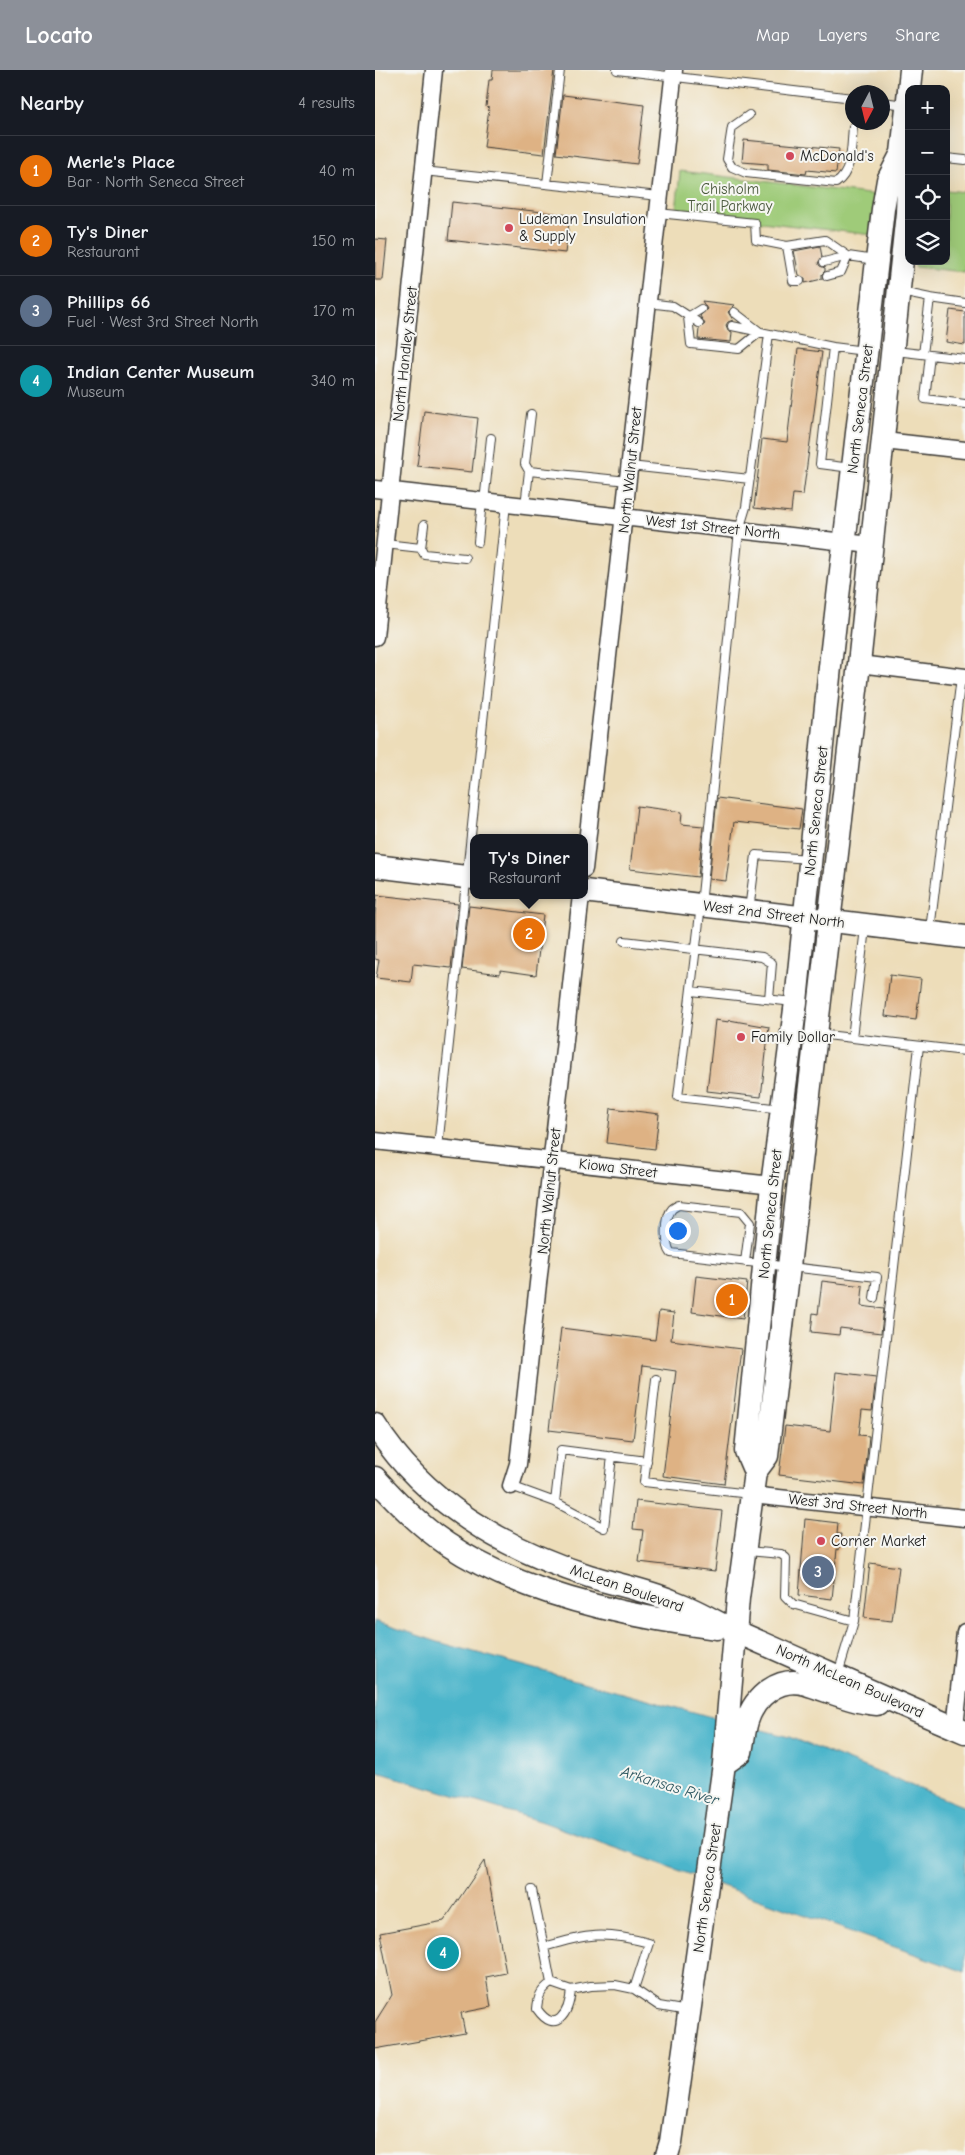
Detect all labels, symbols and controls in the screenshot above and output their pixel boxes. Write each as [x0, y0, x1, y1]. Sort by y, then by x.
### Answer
text: Locato [25, 21, 93, 49]
text: Map [756, 25, 790, 46]
text: Layers [818, 25, 867, 46]
text: Share [895, 25, 940, 46]
north arrow [845, 85, 890, 130]
map controls [905, 85, 950, 265]
button: + [905, 85, 950, 130]
text: Nearby [20, 91, 84, 115]
text: 4 results [298, 94, 355, 112]
button: − [905, 130, 950, 175]
place label: McDonald's [800, 147, 874, 165]
marker: McDonald's [784, 150, 796, 162]
text: Merle's Place [67, 151, 175, 173]
text: 1 [33, 162, 39, 180]
text: 40 m [319, 162, 355, 180]
text: Bar · North Seneca Street [67, 173, 244, 191]
button: locate [905, 175, 950, 220]
park label: Chisholm Trail Parkway [688, 180, 773, 215]
place label: Ludeman Insulation & Supply [519, 210, 646, 245]
button: layers [905, 220, 950, 265]
text: Ty's Diner [67, 221, 148, 243]
marker: Ludeman Insulation & Supply [503, 222, 515, 234]
text: 2 [32, 232, 40, 250]
text: 150 m [312, 232, 355, 250]
text: Restaurant [67, 243, 139, 261]
street label: North Handley Street [389, 285, 421, 423]
text: Phillips 66 [67, 291, 150, 313]
text: 3 [32, 302, 40, 320]
text: 170 m [313, 302, 355, 320]
text: Fuel · West 3rd Street North [67, 313, 259, 331]
street label: North Seneca Street [843, 343, 877, 475]
text: Indian Center Museum [67, 361, 254, 383]
text: 4 [32, 372, 40, 390]
text: 340 m [311, 372, 355, 390]
text: Museum [67, 383, 125, 401]
street label: North Walnut Street [614, 405, 646, 534]
street label: West 1st Street North [645, 511, 781, 543]
street label: North Seneca Street [800, 745, 832, 877]
popup [470, 834, 588, 899]
text: Ty's Diner [488, 847, 570, 869]
text: Restaurant [488, 869, 561, 887]
street label: West 2nd Street North [702, 896, 846, 932]
pin: 2 [513, 915, 545, 953]
place label: Family Dollar [751, 1028, 835, 1046]
marker: Family Dollar [735, 1031, 747, 1043]
street label: North Walnut Street [533, 1126, 565, 1255]
street label: North Seneca Street [754, 1148, 786, 1280]
street label: Kiowa Street [578, 1154, 659, 1182]
your location [665, 1218, 691, 1244]
pin: 1 [716, 1281, 748, 1319]
street label: West 3rd Street North [788, 1490, 928, 1522]
place label: Corner Market [831, 1532, 927, 1550]
marker: Corner Market [815, 1535, 827, 1547]
pin: 3 [802, 1553, 834, 1591]
street label: McLean Boulevard [568, 1560, 686, 1616]
street label: North McLean Boulevard [773, 1640, 927, 1722]
water label: Arkansas River [618, 1762, 722, 1810]
street label: North Seneca Street [689, 1822, 725, 1954]
pin: 4 [427, 1934, 459, 1972]

